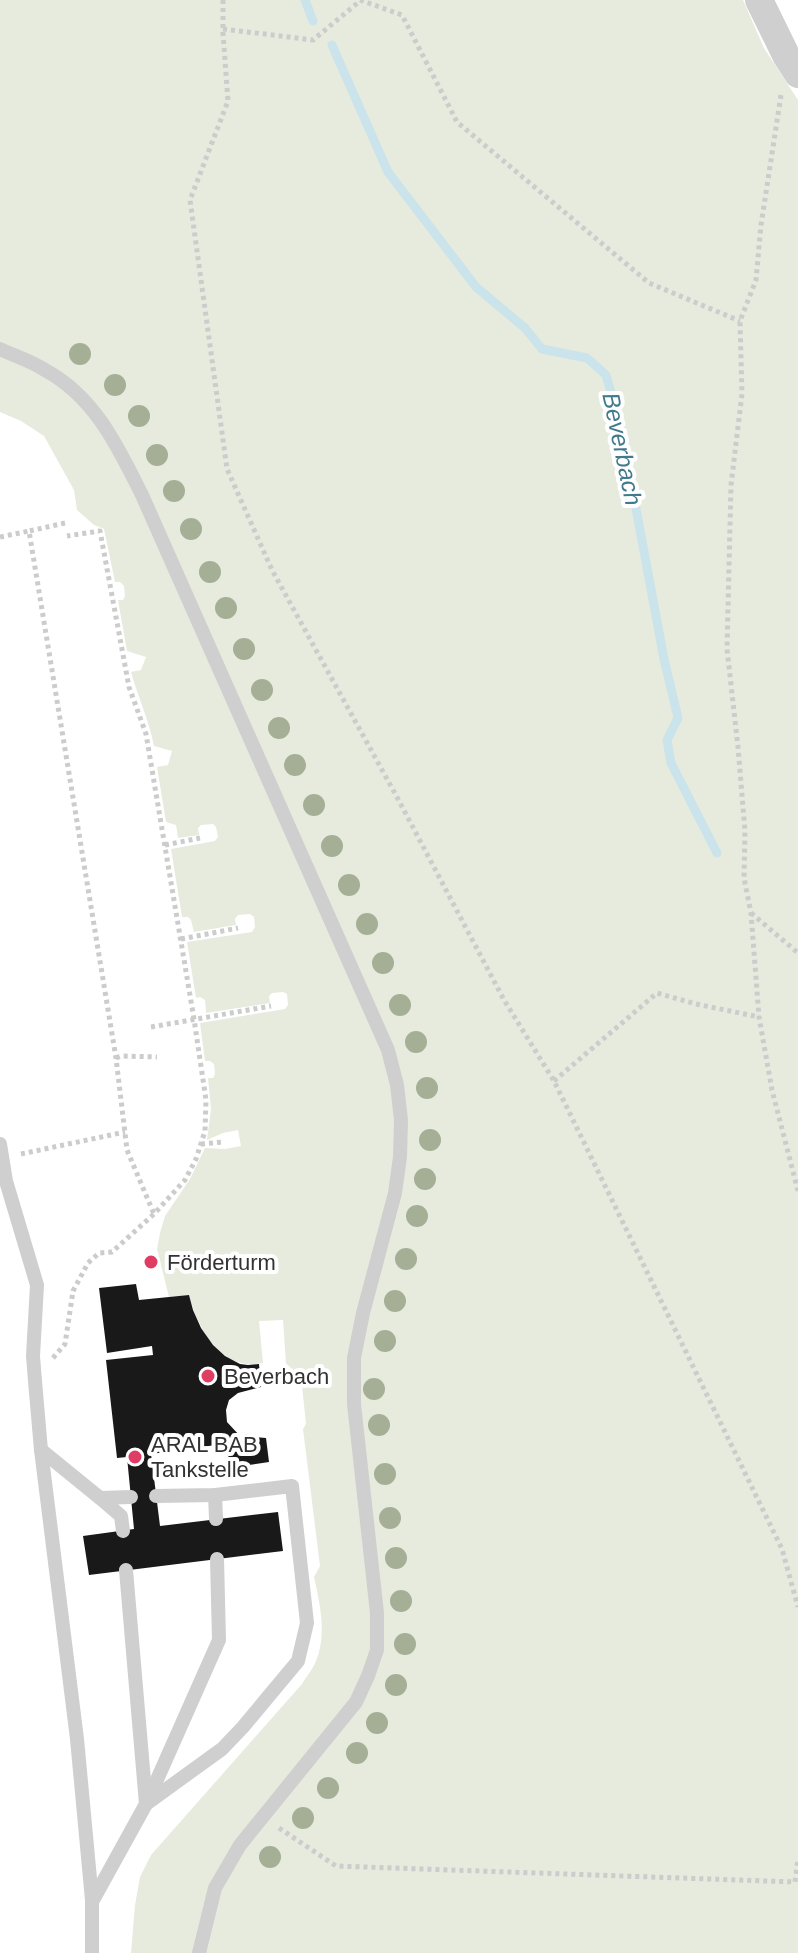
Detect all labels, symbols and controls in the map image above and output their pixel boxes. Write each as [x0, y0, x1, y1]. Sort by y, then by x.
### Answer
water label: Beverbach [597, 390, 648, 508]
place label: Förderturm [167, 1250, 276, 1275]
marker: Förderturm [142, 1253, 160, 1271]
place label: Beverbach [224, 1364, 329, 1389]
marker: Beverbach [199, 1367, 217, 1385]
place label: ARAL BAB Tankstelle [151, 1432, 258, 1482]
marker: ARAL BAB Tankstelle [126, 1448, 144, 1466]

